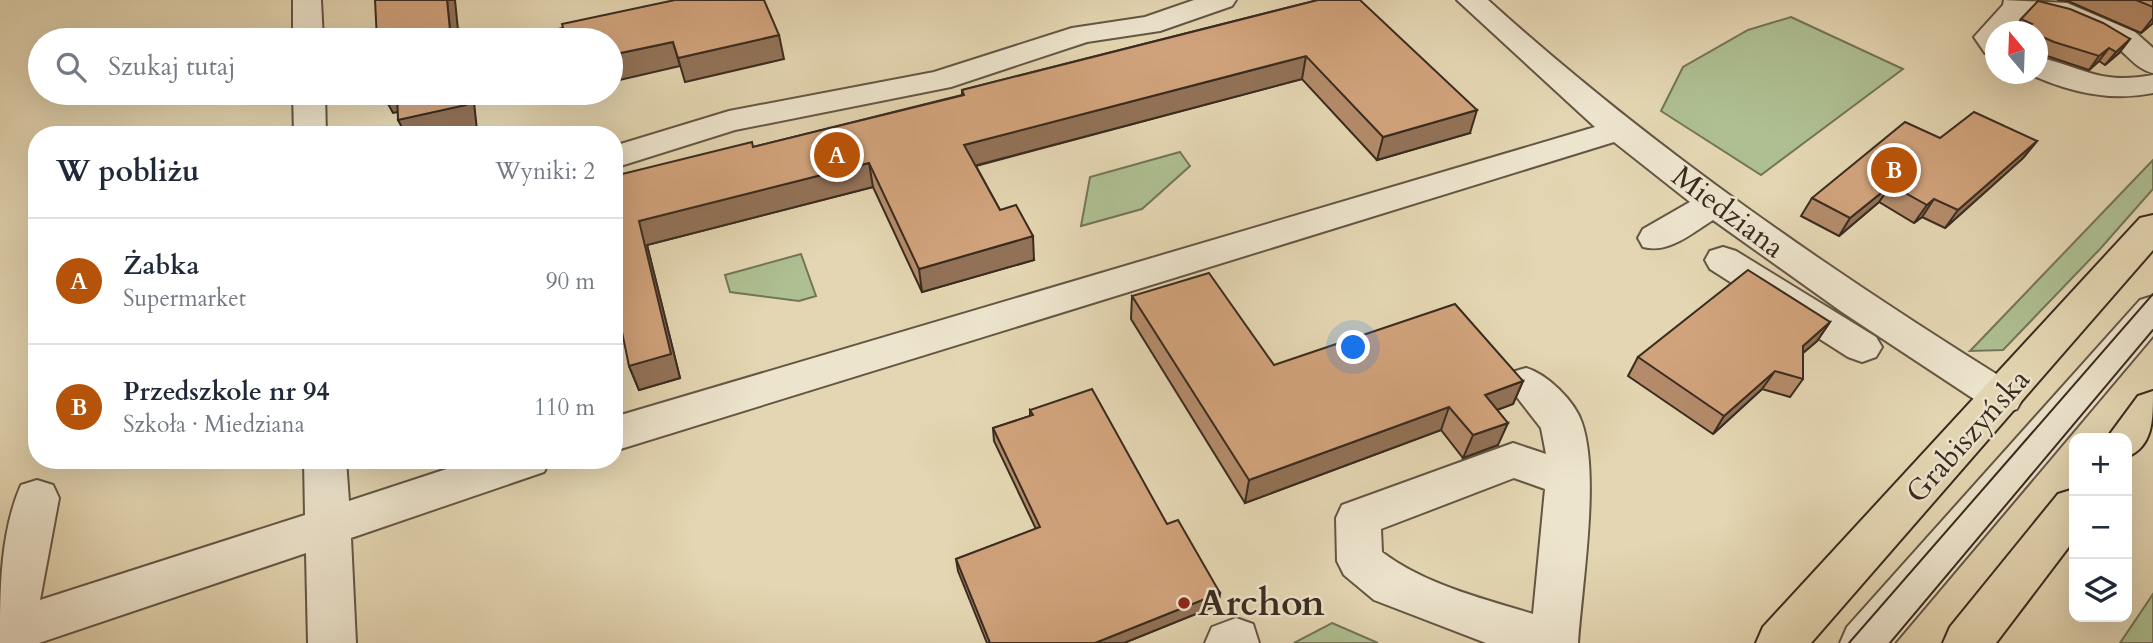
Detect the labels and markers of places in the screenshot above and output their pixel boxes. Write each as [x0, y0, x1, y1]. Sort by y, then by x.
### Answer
pin: A [814, 129, 860, 181]
pin: B [1871, 144, 1917, 196]
place label: Archon [1198, 578, 1325, 628]
marker: Archon [1176, 595, 1192, 611]

